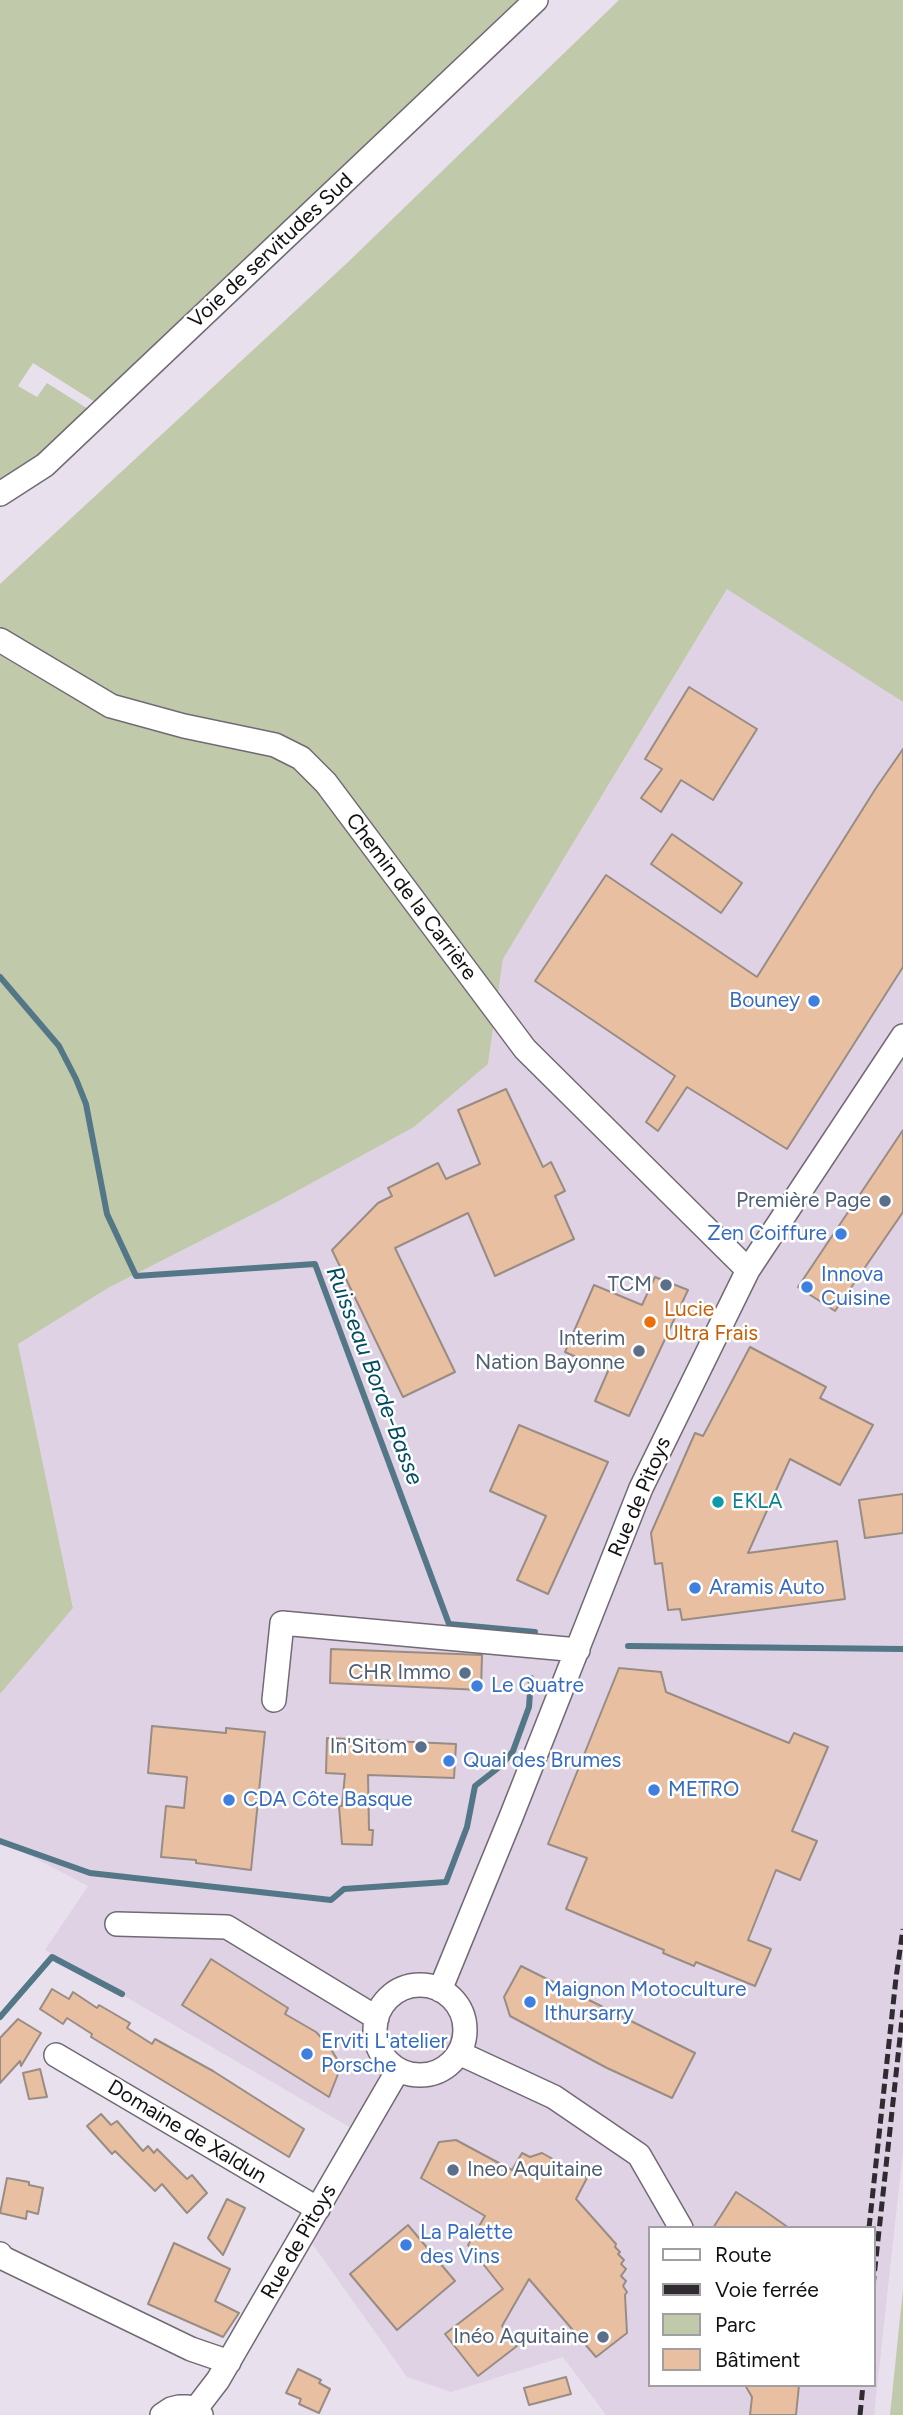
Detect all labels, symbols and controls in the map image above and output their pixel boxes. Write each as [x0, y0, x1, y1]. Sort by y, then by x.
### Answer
street label: Voie de servitudes Sud [183, 168, 359, 334]
street label: Chemin de la Carrière [340, 809, 482, 985]
place label: Bouney [729, 988, 800, 1014]
marker: Bouney [806, 993, 822, 1009]
place label: Première Page [736, 1188, 871, 1214]
marker: Première Page [877, 1193, 893, 1209]
place label: Zen Coiffure [707, 1221, 827, 1247]
marker: Zen Coiffure [833, 1226, 849, 1242]
place label: Innova Cuisine [821, 1262, 891, 1312]
water label: Ruisseau Borde-Basse [320, 1263, 428, 1489]
place label: TCM [608, 1272, 652, 1298]
marker: TCM [658, 1277, 674, 1293]
marker: Innova Cuisine [799, 1279, 815, 1295]
place label: Lucie Ultra Frais [664, 1297, 758, 1347]
marker: Lucie Ultra Frais [642, 1314, 658, 1330]
place label: Interim Nation Bayonne [475, 1326, 625, 1376]
marker: Interim Nation Bayonne [631, 1343, 647, 1359]
street label: Rue de Pitoys [603, 1433, 677, 1561]
place label: EKLA [732, 1489, 782, 1515]
marker: EKLA [710, 1494, 726, 1510]
place label: Aramis Auto [709, 1575, 825, 1601]
marker: Aramis Auto [687, 1580, 703, 1596]
place label: CHR Immo [348, 1660, 451, 1686]
marker: CHR Immo [457, 1665, 473, 1681]
place label: Le Quatre [491, 1673, 584, 1699]
marker: Le Quatre [469, 1678, 485, 1694]
place label: In'Sitom [330, 1734, 407, 1760]
marker: In'Sitom [413, 1739, 429, 1755]
place label: Quai des Brumes [463, 1748, 621, 1774]
marker: Quai des Brumes [441, 1753, 457, 1769]
place label: METRO [668, 1777, 739, 1803]
marker: METRO [646, 1782, 662, 1798]
place label: CDA Côte Basque [243, 1787, 413, 1813]
marker: CDA Côte Basque [221, 1792, 237, 1808]
place label: Maignon Motoculture Ithursarry [544, 1977, 746, 2027]
marker: Maignon Motoculture Ithursarry [522, 1994, 538, 2010]
place label: Erviti L'atelier Porsche [321, 2029, 448, 2079]
marker: Erviti L'atelier Porsche [299, 2046, 315, 2062]
street label: Domaine de Xaldun [103, 2075, 271, 2189]
place label: Ineo Aquitaine [467, 2157, 603, 2183]
marker: Ineo Aquitaine [445, 2162, 461, 2178]
street label: Rue de Pitoys [256, 2180, 342, 2304]
place label: La Palette des Vins [420, 2220, 513, 2270]
legend [648, 2226, 875, 2387]
marker: La Palette des Vins [398, 2237, 414, 2253]
text: Route [715, 2242, 771, 2267]
text: Voie ferrée [715, 2277, 819, 2302]
text: Parc [715, 2312, 756, 2337]
place label: Inéo Aquitaine [453, 2324, 589, 2350]
marker: Inéo Aquitaine [595, 2329, 611, 2345]
text: Bâtiment [715, 2347, 800, 2372]

